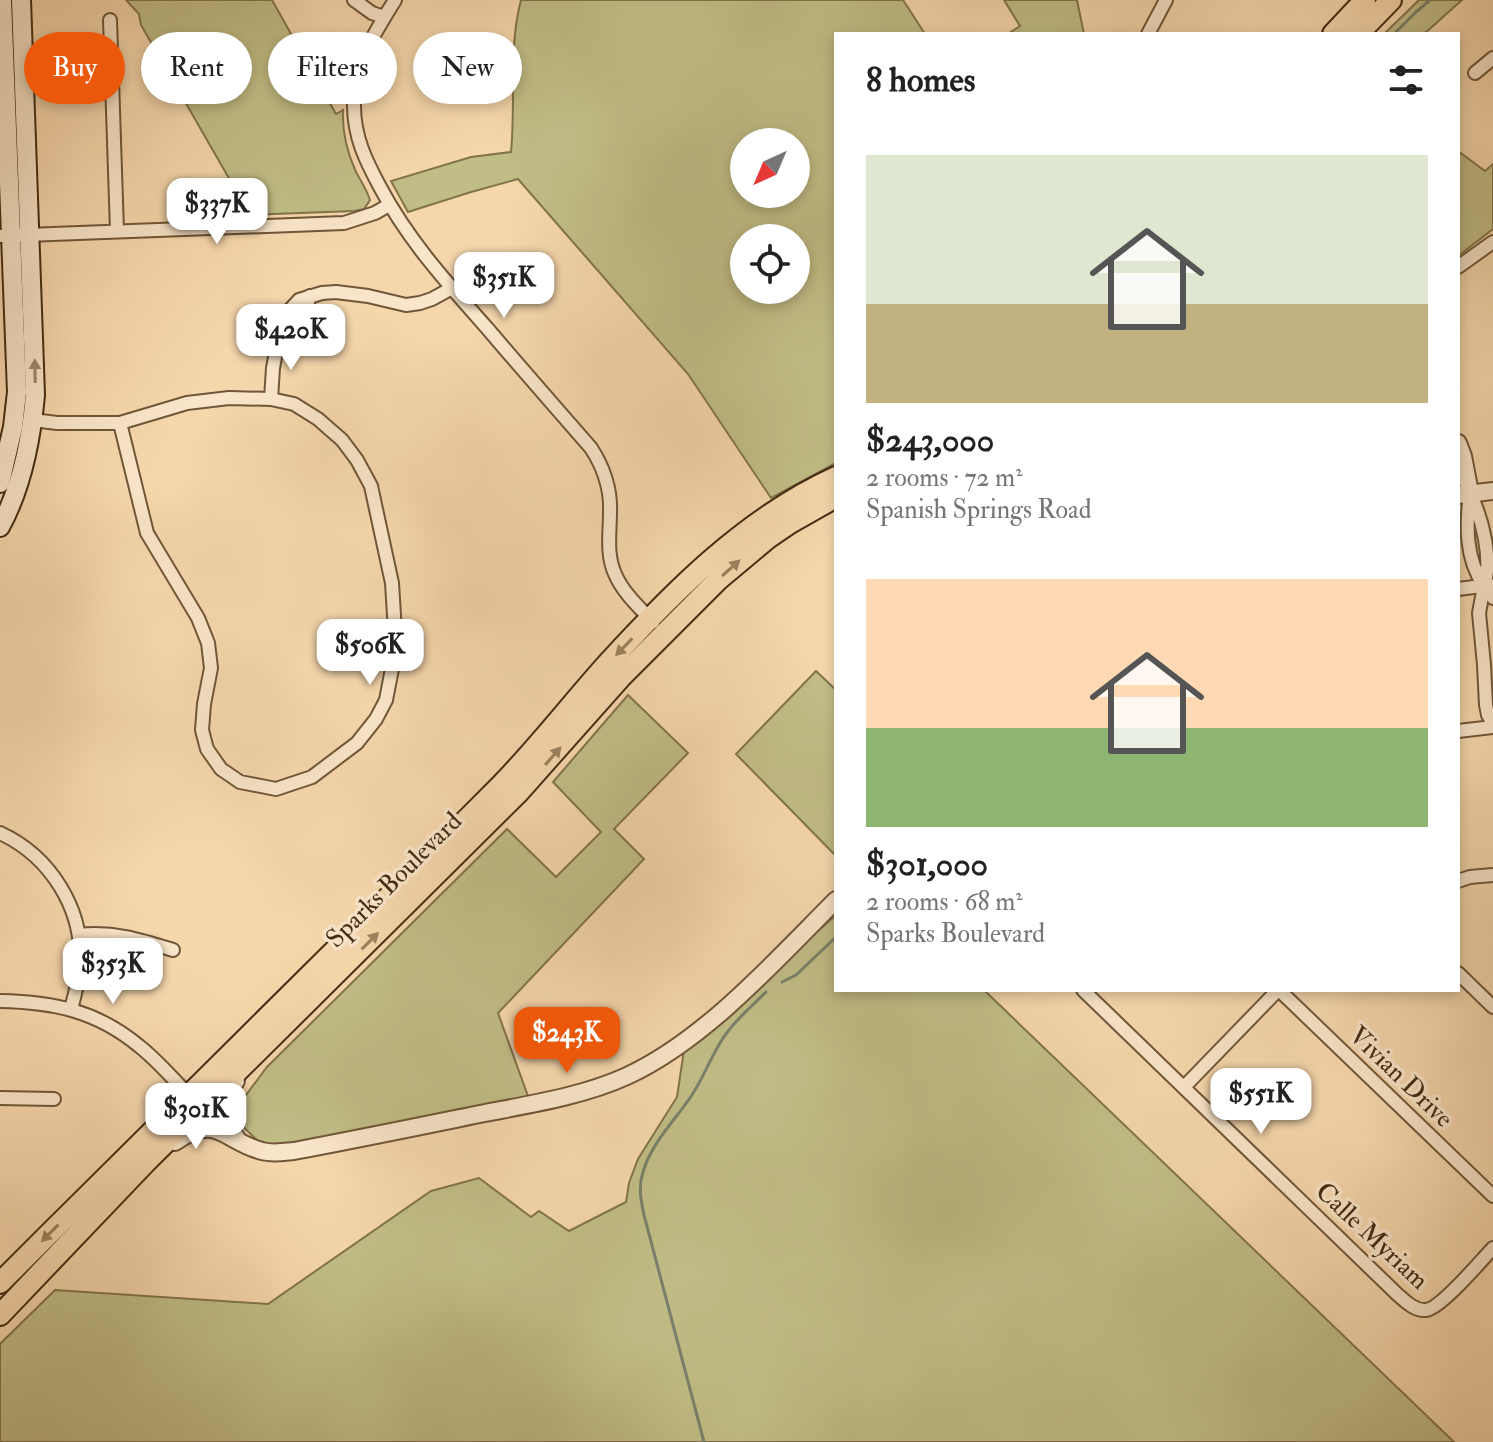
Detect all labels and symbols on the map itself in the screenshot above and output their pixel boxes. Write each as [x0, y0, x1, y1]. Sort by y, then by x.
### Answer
north arrow [730, 128, 810, 208]
pin: $337K [161, 178, 273, 246]
pin: $351K [448, 252, 560, 320]
pin: $420K [235, 304, 347, 372]
one-way arrow [29, 358, 41, 383]
one-way arrow [722, 559, 741, 577]
pin: $506K [314, 619, 426, 687]
one-way arrow [615, 637, 633, 656]
one-way arrow [543, 747, 561, 766]
street label: Sparks Boulevard [319, 805, 469, 955]
one-way arrow [360, 932, 379, 951]
pin: $353K [57, 938, 169, 1006]
pin: $243K [511, 1007, 623, 1075]
street label: Vivian Drive [1342, 1020, 1460, 1135]
pin: $551K [1205, 1068, 1317, 1136]
pin: $301K [140, 1083, 252, 1151]
street label: Calle Myriam [1309, 1176, 1435, 1296]
one-way arrow [41, 1223, 60, 1241]

